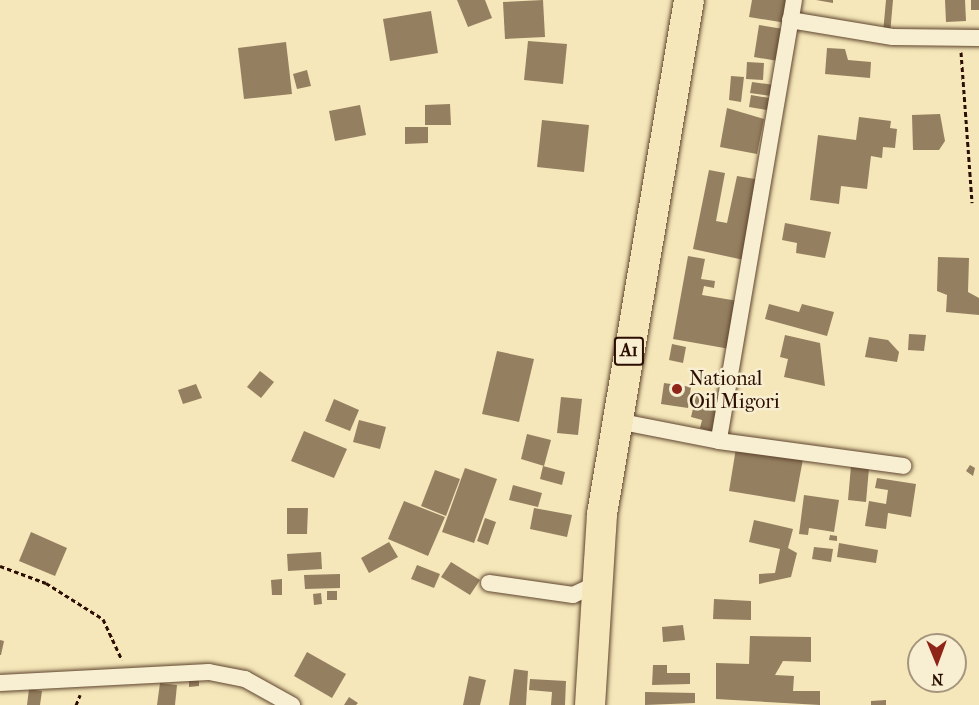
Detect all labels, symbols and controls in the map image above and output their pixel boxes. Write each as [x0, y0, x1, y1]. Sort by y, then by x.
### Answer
road number: A1 [612, 336, 646, 366]
place label: National Oil Migori [689, 366, 780, 413]
marker: National Oil Migori [670, 382, 684, 396]
north arrow [907, 633, 967, 693]
text: N [931, 670, 944, 689]

